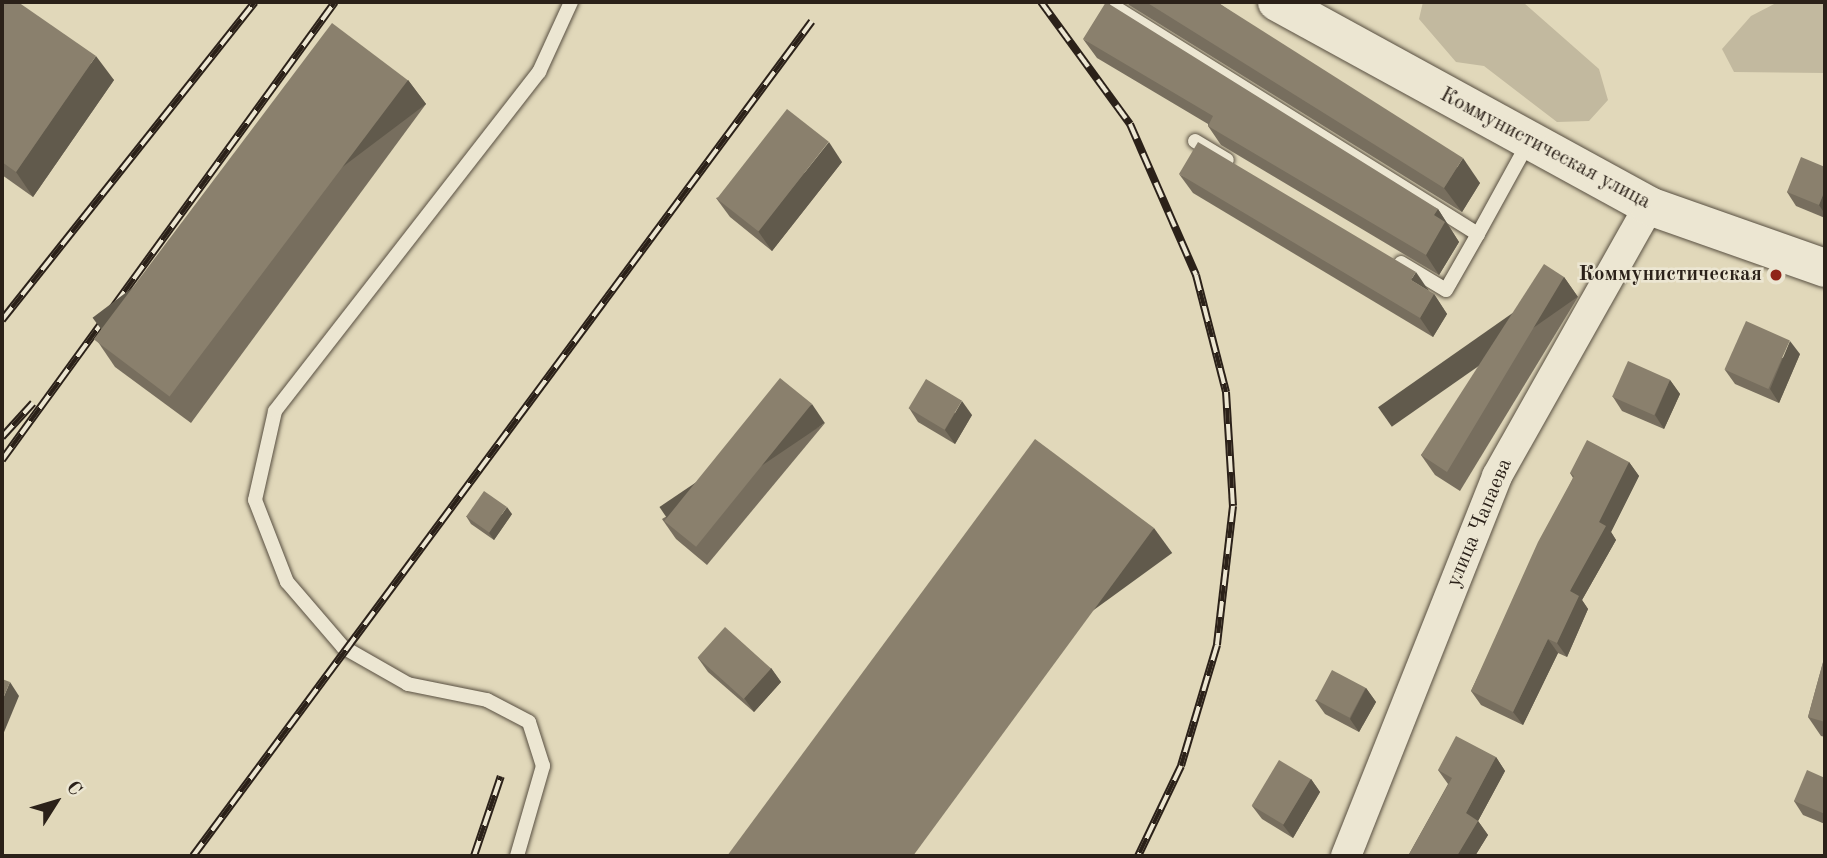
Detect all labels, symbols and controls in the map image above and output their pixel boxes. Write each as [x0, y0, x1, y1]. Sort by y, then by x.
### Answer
street label: Коммунистическая улица [1435, 83, 1655, 215]
place label: Коммунистическая [1579, 262, 1762, 288]
marker: Коммунистическая [1768, 267, 1784, 283]
street label: улица Чапаева [1442, 455, 1518, 591]
north arrow [21, 767, 91, 837]
text: С [62, 778, 85, 800]

